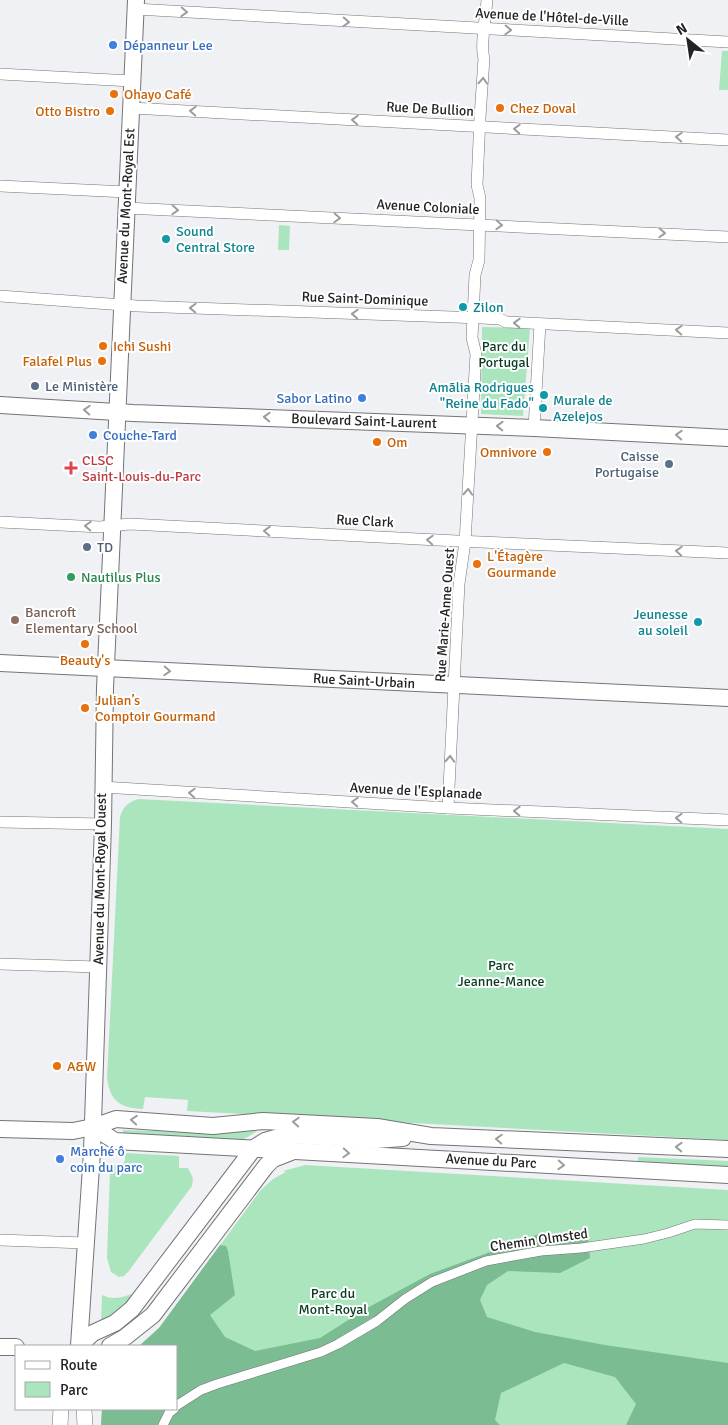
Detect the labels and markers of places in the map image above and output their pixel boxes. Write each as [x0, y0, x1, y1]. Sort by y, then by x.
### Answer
place label: Dépanneur Lee [123, 37, 213, 54]
marker: Dépanneur Lee [107, 39, 119, 51]
place label: Ohayo Café [124, 86, 192, 103]
marker: Ohayo Café [108, 88, 120, 100]
place label: Chez Doval [510, 100, 576, 117]
marker: Chez Doval [494, 102, 506, 114]
place label: Otto Bistro [35, 103, 100, 120]
marker: Otto Bistro [104, 105, 116, 117]
place label: Sound Central Store [176, 223, 255, 256]
marker: Sound Central Store [160, 233, 172, 245]
place label: Zilon [473, 299, 504, 316]
marker: Zilon [457, 301, 469, 313]
place label: Ichi Sushi [113, 338, 171, 355]
marker: Ichi Sushi [97, 340, 109, 352]
place label: Falafel Plus [22, 353, 92, 370]
marker: Falafel Plus [96, 355, 108, 367]
place label: Le Ministère [45, 378, 118, 395]
place label: Amãlia Rodrigues "Reine du Fado" [429, 379, 534, 412]
marker: Le Ministère [29, 380, 41, 392]
marker: Amãlia Rodrigues "Reine du Fado" [538, 389, 550, 401]
place label: Sabor Latino [276, 390, 352, 407]
marker: Sabor Latino [356, 392, 368, 404]
place label: Murale de Azelejos [553, 392, 613, 425]
marker: Murale de Azelejos [537, 402, 549, 414]
place label: Couche-Tard [103, 427, 177, 444]
marker: Couche-Tard [87, 429, 99, 441]
place label: Om [387, 434, 407, 451]
marker: Om [371, 436, 383, 448]
place label: Omnivore [480, 444, 537, 461]
marker: Omnivore [541, 446, 553, 458]
place label: Caisse Portugaise [595, 448, 659, 481]
place label: CLSC Saint-Louis-du-Parc [82, 452, 201, 485]
marker: Caisse Portugaise [663, 458, 675, 470]
marker: CLSC Saint-Louis-du-Parc [64, 461, 78, 475]
place label: TD [97, 539, 113, 556]
marker: TD [81, 541, 93, 553]
place label: L'Étagère Gourmande [487, 548, 556, 581]
marker: L'Étagère Gourmande [471, 558, 483, 570]
place label: Nautilus Plus [81, 569, 161, 586]
marker: Nautilus Plus [65, 571, 77, 583]
place label: Bancroft Elementary School [25, 604, 138, 637]
place label: Jeunesse au soleil [633, 606, 688, 639]
marker: Bancroft Elementary School [9, 614, 21, 626]
marker: Jeunesse au soleil [692, 616, 704, 628]
marker: Beauty's [79, 638, 91, 650]
place label: Beauty's [60, 652, 110, 669]
place label: Julian’s Comptoir Gourmand [95, 692, 216, 725]
marker: Julian’s Comptoir Gourmand [79, 702, 91, 714]
place label: A&W [67, 1058, 96, 1075]
marker: A&W [51, 1060, 63, 1072]
place label: Marché ô coin du parc [70, 1143, 143, 1176]
marker: Marché ô coin du parc [54, 1153, 66, 1165]

